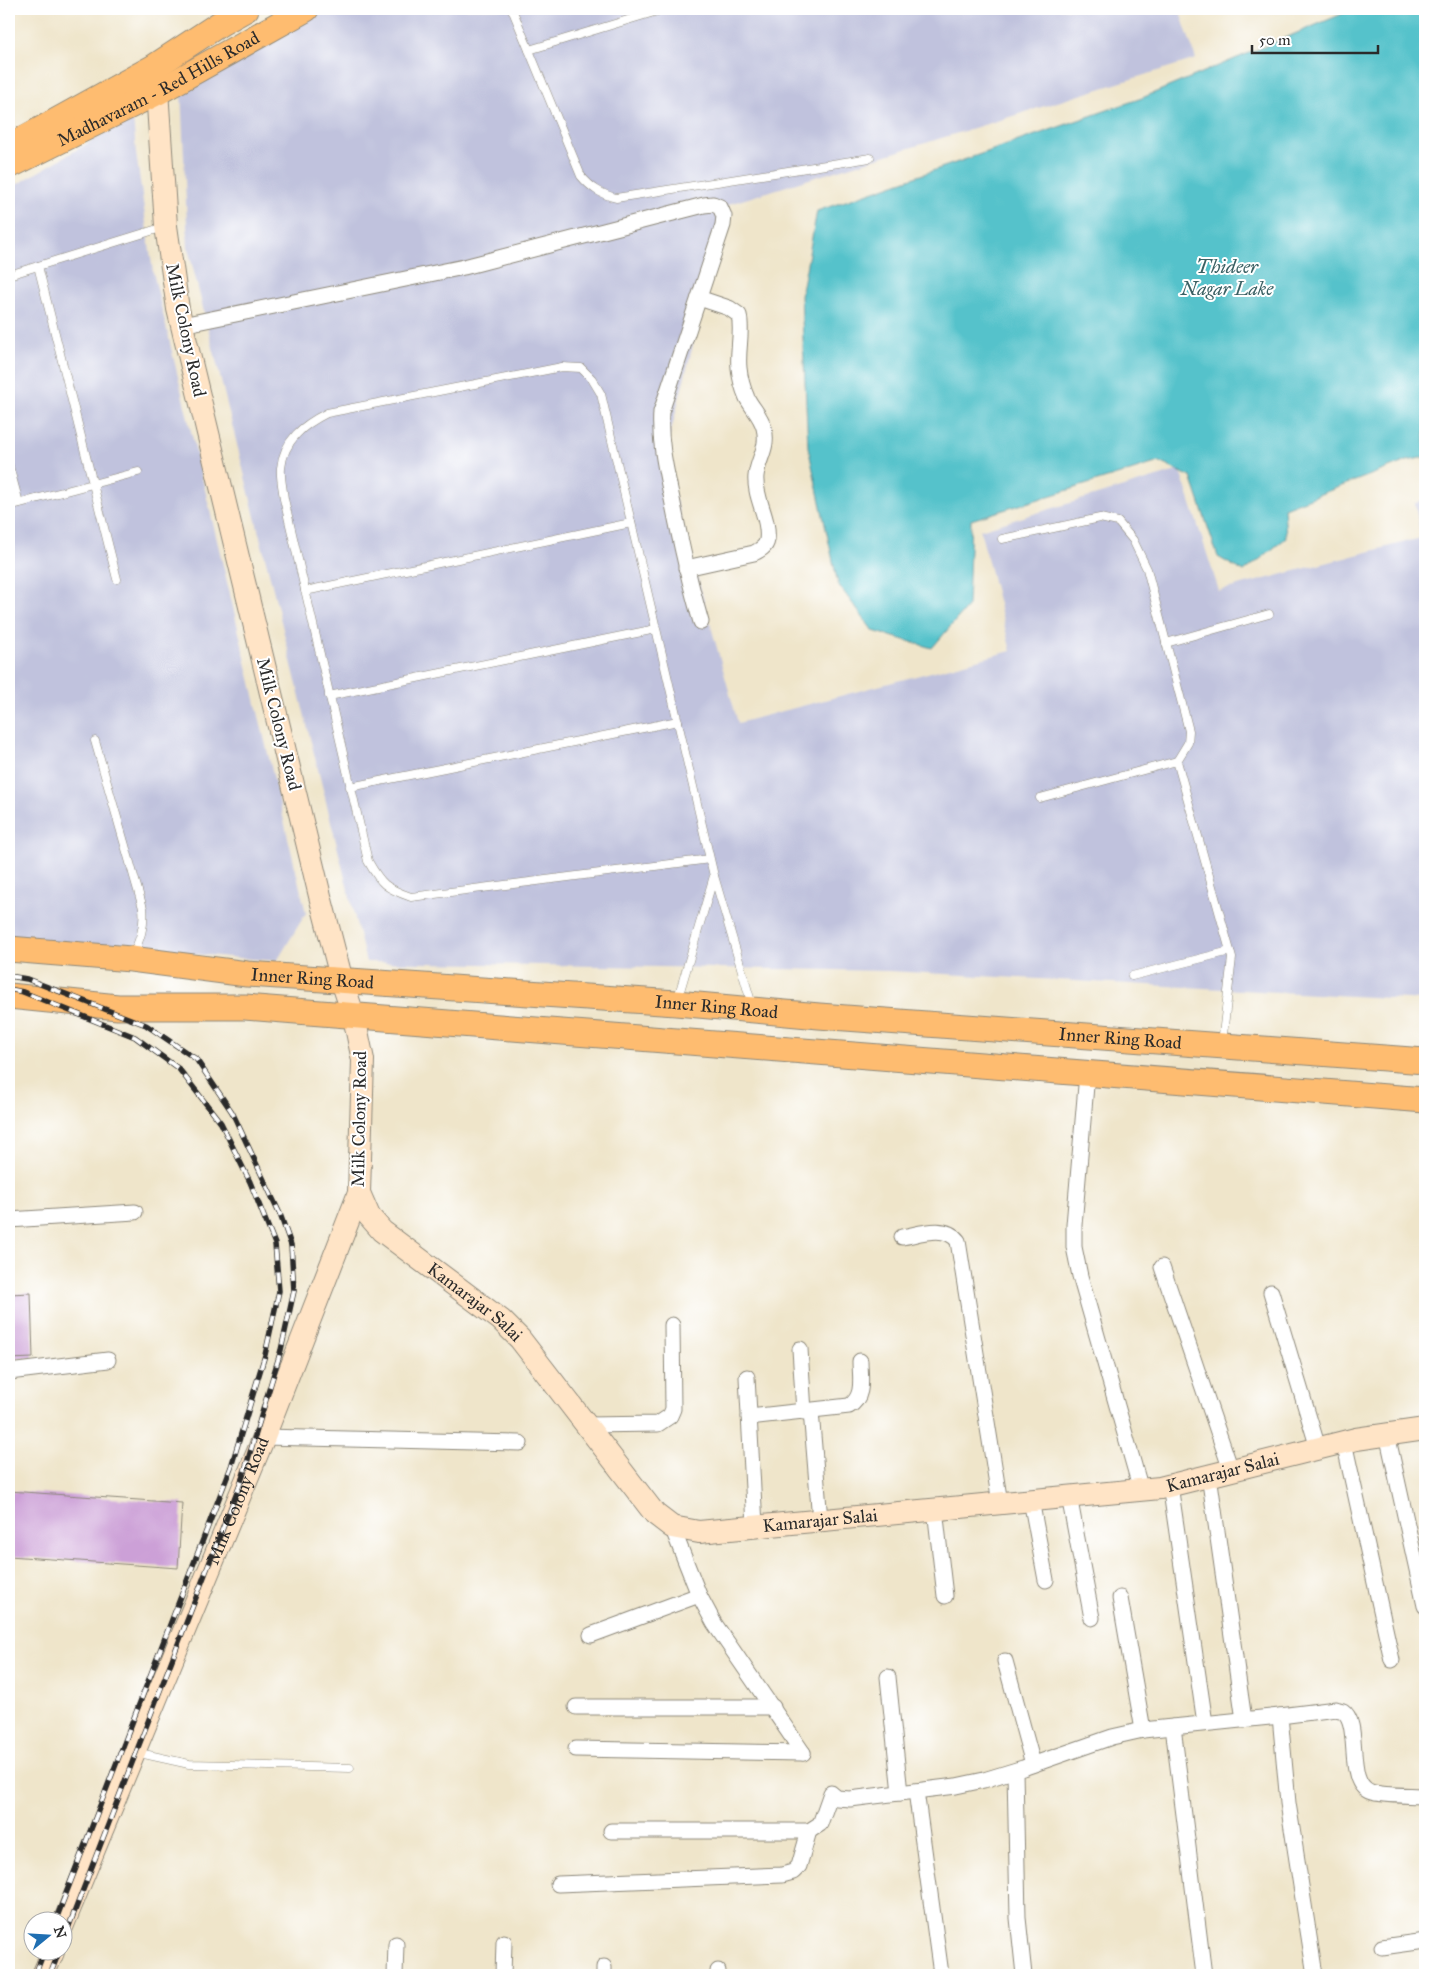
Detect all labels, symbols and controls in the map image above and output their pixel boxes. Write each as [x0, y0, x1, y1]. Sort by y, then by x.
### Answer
scale bar [1252, 22, 1378, 54]
street label: Madhavaram - Red Hills Road [53, 26, 263, 151]
text: 50 m [1259, 31, 1291, 49]
water label: Thideer Nagar Lake [1180, 255, 1274, 300]
street label: Milk Colony Road [161, 261, 211, 399]
street label: Milk Colony Road [252, 655, 306, 793]
street label: Inner Ring Road [250, 963, 375, 994]
street label: Inner Ring Road [654, 991, 779, 1023]
street label: Inner Ring Road [1058, 1023, 1183, 1054]
street label: Milk Colony Road [347, 1051, 371, 1187]
street label: Kamarajar Salai [423, 1258, 527, 1346]
street label: Milk Colony Road [202, 1434, 274, 1568]
street label: Kamarajar Salai [1164, 1448, 1281, 1497]
street label: Kamarajar Salai [762, 1504, 879, 1537]
north arrow [22, 1912, 72, 1962]
text: N [50, 1924, 70, 1941]

